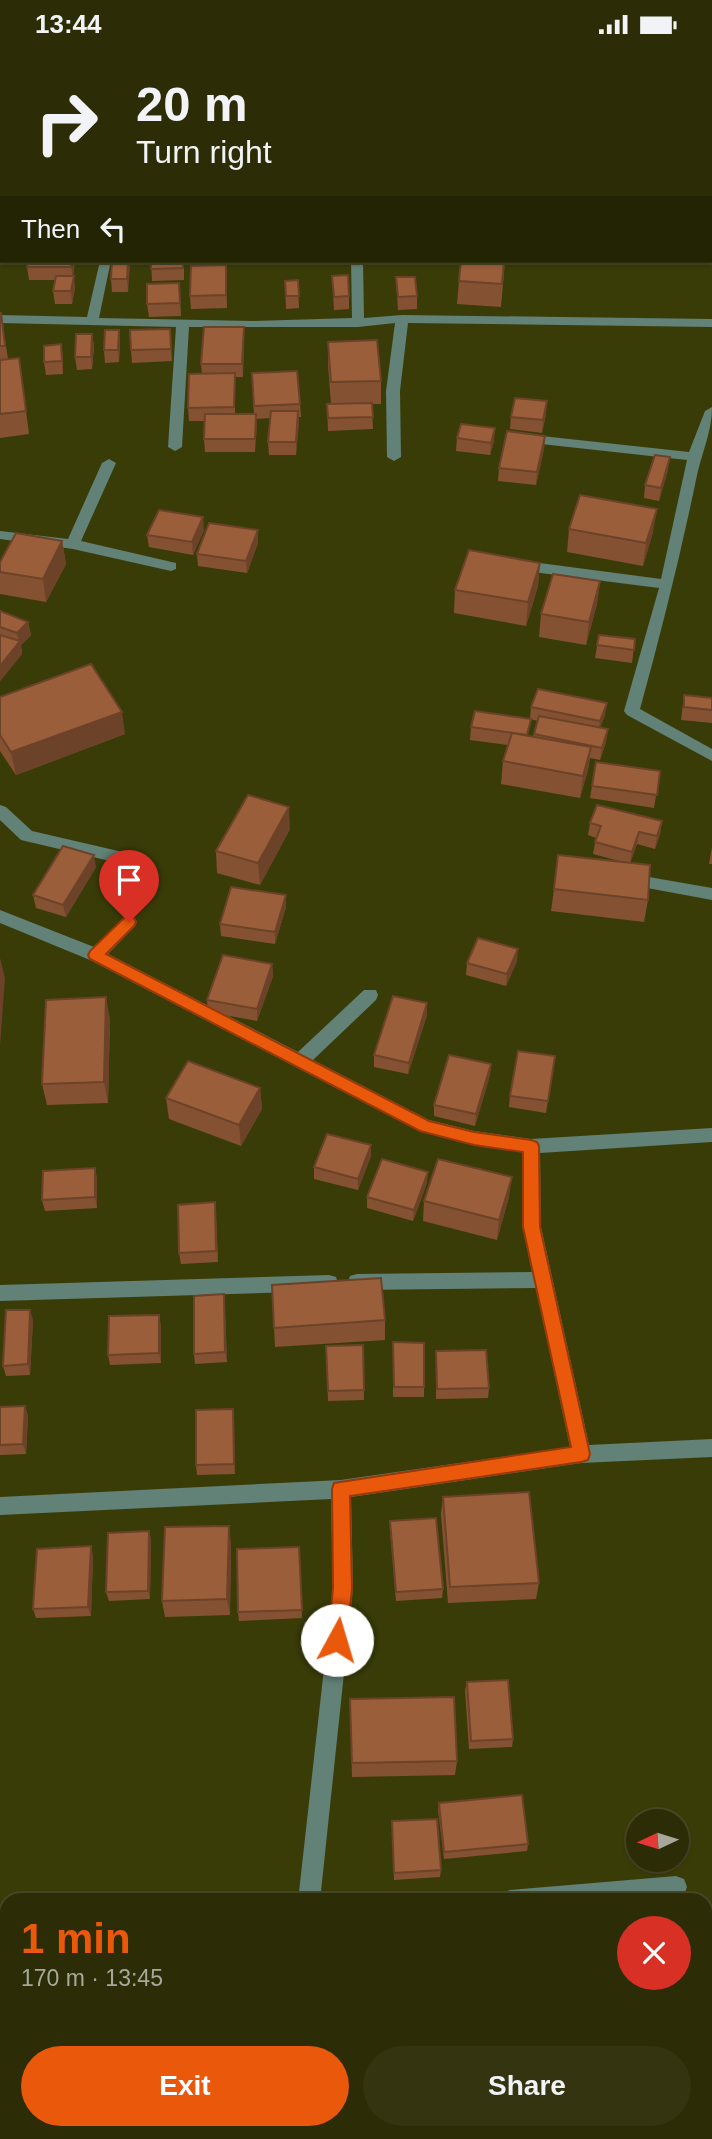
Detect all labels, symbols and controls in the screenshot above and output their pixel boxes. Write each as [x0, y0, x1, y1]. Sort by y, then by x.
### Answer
text: 13:44 [35, 9, 102, 39]
icon: right [21, 77, 112, 168]
text: 20 m [136, 77, 248, 131]
text: Turn right [136, 134, 272, 170]
icon: left [94, 210, 132, 248]
text: Then [21, 214, 80, 244]
pin [99, 850, 159, 922]
icon: arrive [110, 861, 148, 899]
position arrow [300, 1603, 374, 1677]
north arrow [626, 1809, 690, 1873]
map controls [626, 1809, 689, 1872]
text: 1 min [21, 1915, 131, 1962]
button: close [617, 1916, 691, 1990]
text: 170 m · 13:45 [21, 1965, 163, 1991]
button: Exit [21, 2046, 349, 2126]
button: Share [363, 2046, 691, 2126]

